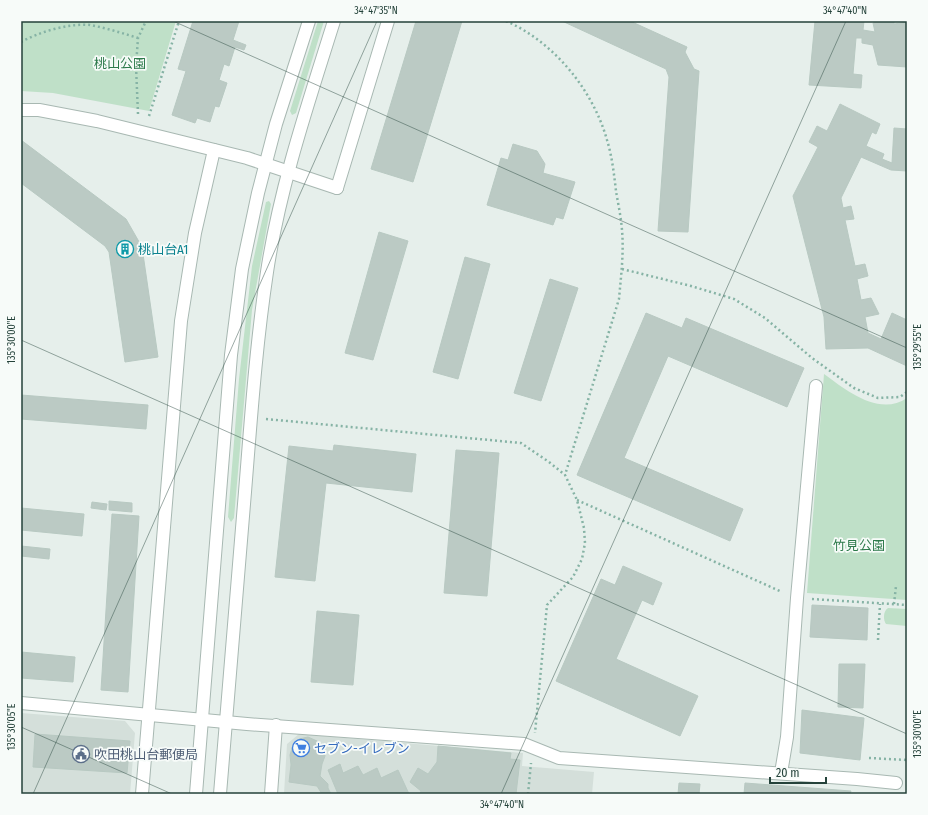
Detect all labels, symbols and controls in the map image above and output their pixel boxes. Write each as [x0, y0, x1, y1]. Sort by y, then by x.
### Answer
text: 34°47'35"N [354, 5, 398, 17]
text: 34°47'40"N [823, 5, 867, 17]
park label: 桃山公園 [94, 56, 146, 71]
building icon: 桃山台A1 [115, 239, 135, 259]
place label: 桃山台A1 [138, 242, 188, 257]
text: 135°30'00"E [6, 316, 18, 364]
text: 135°29'55"E [912, 324, 924, 370]
park label: 竹見公園 [833, 538, 885, 553]
text: 135°30'05"E [6, 703, 18, 751]
text: 135°30'00"E [912, 710, 924, 758]
supermarket icon: セブン-イレブン [291, 738, 311, 758]
place label: セブン-イレブン [314, 741, 410, 756]
public building icon: 吹田桃山台郵便局 [71, 744, 91, 764]
place label: 吹田桃山台郵便局 [94, 747, 198, 762]
scale bar [770, 759, 826, 785]
text: 20 m [776, 766, 800, 780]
text: 34°47'40"N [480, 799, 524, 811]

